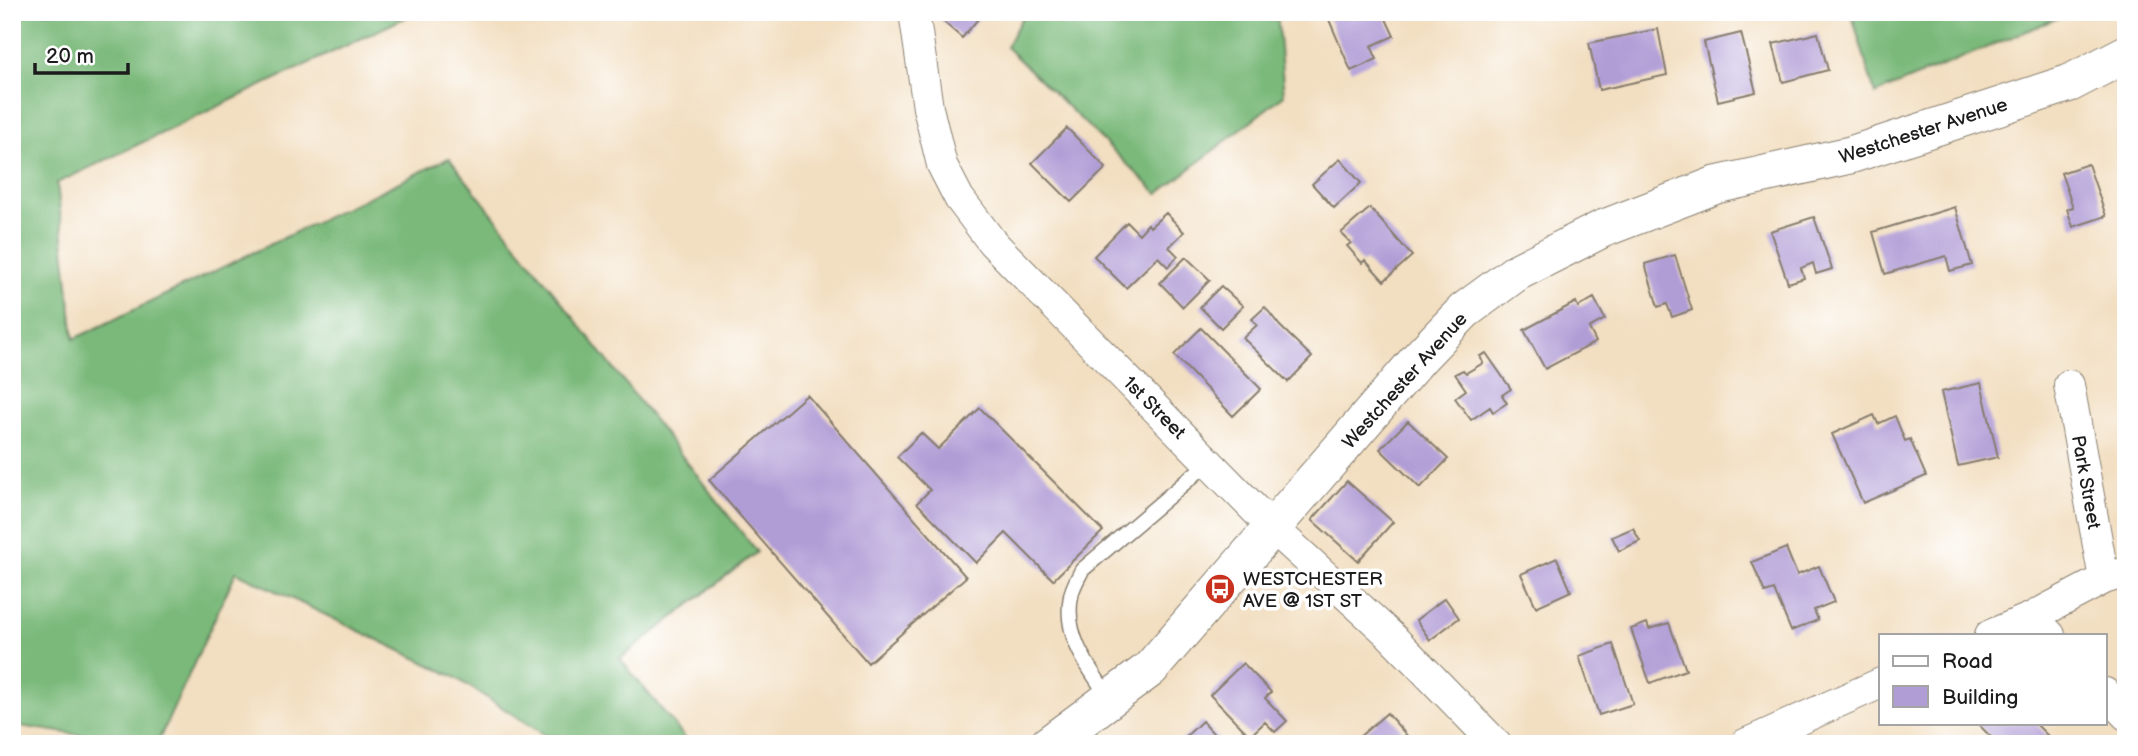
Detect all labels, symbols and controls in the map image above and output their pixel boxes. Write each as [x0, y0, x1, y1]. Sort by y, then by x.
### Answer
scale bar [35, 32, 128, 76]
text: 20 m [46, 44, 94, 69]
street label: Westchester Avenue [1836, 93, 2011, 170]
street label: Westchester Avenue [1338, 308, 1472, 454]
street label: 1st Street [1118, 372, 1190, 444]
street label: Park Street [2066, 433, 2105, 531]
place label: WESTCHESTER AVE @ 1ST ST [1243, 568, 1383, 613]
bus stop icon: WESTCHESTER AVE @ 1ST ST [1203, 572, 1237, 606]
legend [1879, 634, 2106, 724]
text: Road [1942, 649, 1993, 674]
text: Building [1942, 685, 2018, 710]

